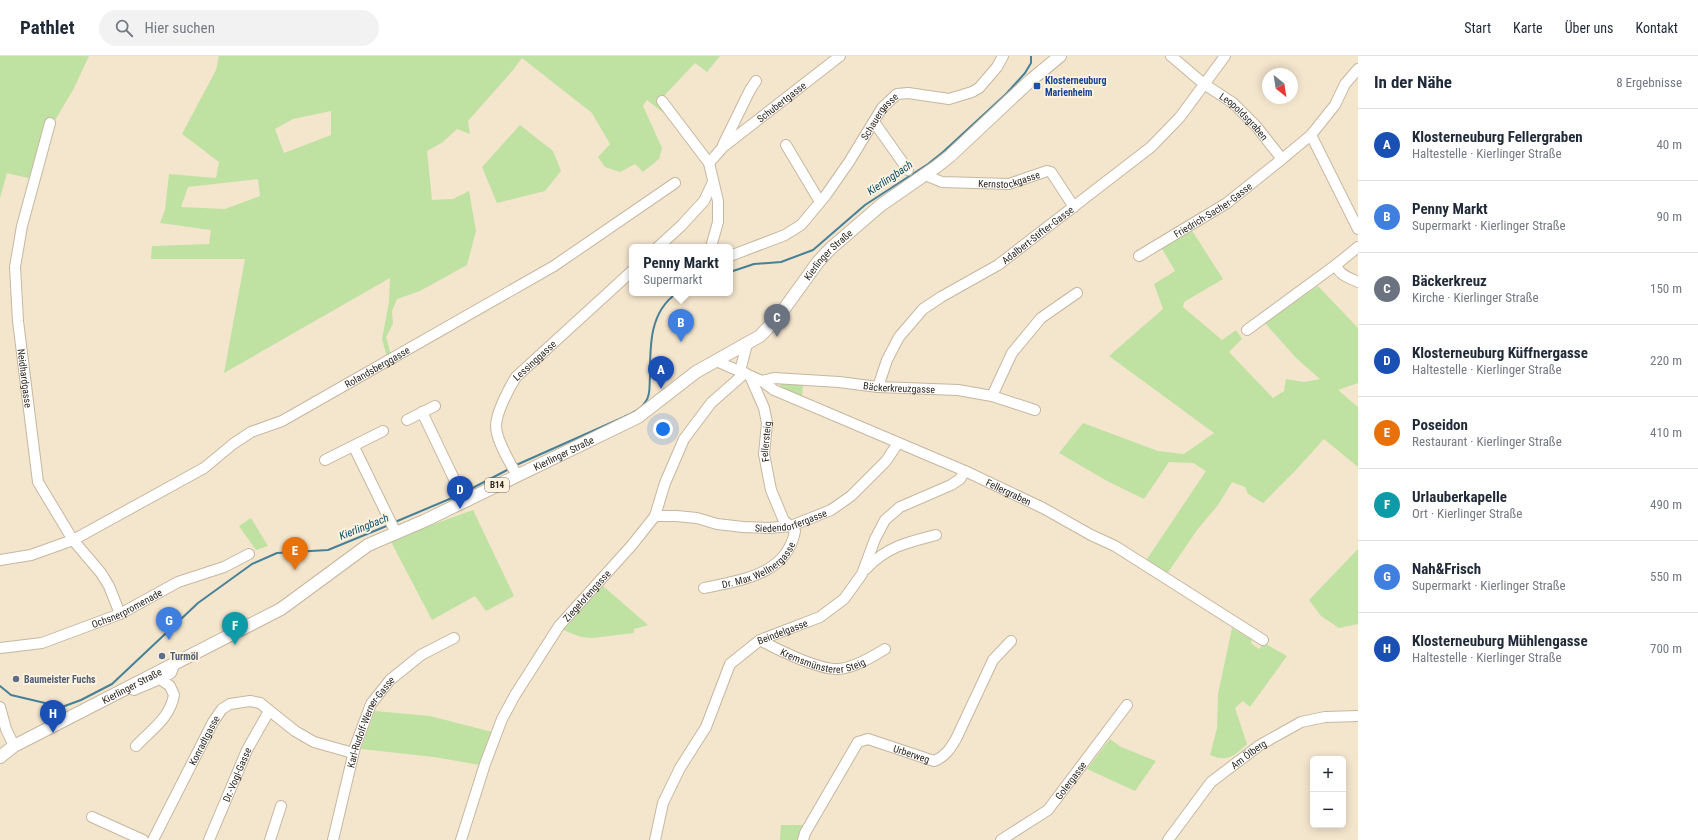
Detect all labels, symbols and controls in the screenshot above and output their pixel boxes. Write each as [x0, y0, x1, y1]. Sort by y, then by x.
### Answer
search box [99, 10, 379, 46]
text: Pathlet [20, 16, 75, 39]
icon: search [113, 17, 135, 39]
text: Hier suchen [145, 19, 215, 37]
text: Start [1464, 20, 1491, 36]
text: Karte [1513, 20, 1543, 36]
text: Über uns [1565, 20, 1613, 36]
text: Kontakt [1635, 20, 1678, 36]
north arrow [1262, 68, 1298, 104]
text: In der Nähe [1374, 72, 1452, 92]
place label: Klosterneuburg Marienheim [1045, 75, 1106, 98]
text: 8 Ergebnisse [1616, 75, 1682, 90]
street label: Schubertgasse [755, 79, 808, 124]
marker: Klosterneuburg Marienheim [1032, 81, 1042, 91]
street label: Schauergasse [859, 90, 900, 142]
street label: Leopoldsgraben [1218, 90, 1270, 142]
text: Klosterneuburg Fellergraben [1412, 128, 1583, 146]
text: A [1383, 137, 1391, 152]
text: 40 m [1656, 137, 1682, 152]
text: Haltestelle · Kierlinger Straße [1412, 146, 1562, 161]
water label: Kierlingbach [865, 158, 915, 198]
street label: Kernstockgasse [978, 168, 1041, 189]
street label: Friedrich-Sacher-Gasse [1172, 180, 1254, 239]
text: Penny Markt [1412, 200, 1488, 218]
street label: Adalbert-Stifter-Gasse [999, 203, 1076, 266]
text: B [1383, 209, 1391, 224]
text: 90 m [1656, 209, 1682, 224]
text: Supermarkt · Kierlinger Straße [1412, 218, 1566, 233]
street label: Kierlinger Straße [801, 227, 855, 282]
popup [629, 244, 733, 296]
text: Penny Markt [643, 254, 719, 272]
text: Supermarkt [643, 272, 702, 287]
text: Bäckerkreuz [1412, 272, 1487, 290]
text: C [1383, 281, 1391, 296]
text: 150 m [1650, 281, 1682, 296]
text: Kirche · Kierlinger Straße [1412, 290, 1539, 305]
pin: C [764, 304, 790, 337]
pin: B [668, 309, 694, 342]
street label: Lessinggasse [511, 338, 558, 383]
street label: Rolandsberggasse [343, 344, 412, 390]
text: Klosterneuburg Küffnergasse [1412, 344, 1588, 362]
street label: Neidhardgasse [16, 348, 34, 409]
text: D [1383, 353, 1391, 368]
text: 220 m [1650, 353, 1682, 368]
pin: A [648, 356, 674, 389]
text: Haltestelle · Kierlinger Straße [1412, 362, 1562, 377]
street label: Bäckerkreuzgasse [863, 380, 936, 395]
text: Poseidon [1412, 416, 1468, 434]
your location [653, 419, 673, 439]
street label: Fellersteig [758, 420, 773, 463]
text: E [1384, 425, 1390, 440]
text: 410 m [1650, 425, 1682, 440]
street label: Kierlinger Straße [532, 434, 596, 472]
text: Restaurant · Kierlinger Straße [1412, 434, 1562, 449]
pin: D [447, 476, 473, 509]
street label: Fellergraben [984, 476, 1033, 507]
road number: B14 [485, 478, 509, 492]
text: Urlauberkapelle [1412, 488, 1507, 506]
text: F [1384, 497, 1390, 512]
text: 490 m [1650, 497, 1682, 512]
text: Ort · Kierlinger Straße [1412, 506, 1522, 521]
street label: Siedendorfergasse [755, 507, 828, 534]
water label: Kierlingbach [337, 511, 391, 543]
pin: E [282, 537, 308, 570]
street label: Dr. Max Wellnergasse [721, 540, 797, 590]
text: Nah&Frisch [1412, 560, 1481, 578]
street label: Ziegelofengasse [561, 567, 613, 623]
text: G [1383, 569, 1391, 584]
text: 550 m [1650, 569, 1682, 584]
text: Supermarkt · Kierlinger Straße [1412, 578, 1566, 593]
street label: Ochsnerpromenade [90, 586, 164, 630]
pin: G [156, 607, 182, 640]
pin: F [222, 612, 248, 645]
street label: Beindelgasse [756, 617, 809, 646]
text: Klosterneuburg Mühlengasse [1412, 632, 1588, 650]
text: H [1383, 641, 1391, 656]
text: 700 m [1650, 641, 1682, 656]
street label: Kremsmünsterer Steig [779, 646, 867, 675]
text: Haltestelle · Kierlinger Straße [1412, 650, 1562, 665]
marker: Turmöl [157, 651, 167, 661]
place label: Turmöl [170, 651, 198, 662]
street label: Kierlinger Straße [100, 666, 164, 706]
street label: Karl-Rudolf-Werner-Gasse [345, 673, 396, 769]
marker: Baumeister Fuchs [11, 674, 21, 684]
place label: Baumeister Fuchs [24, 674, 96, 685]
pin: H [40, 700, 66, 733]
street label: Konradtgasse [187, 713, 222, 767]
street label: Am Ölberg [1228, 737, 1268, 771]
street label: Urberweg [892, 742, 931, 765]
street label: Dr.-Vogl-Gasse [220, 745, 253, 803]
map controls [1310, 756, 1346, 828]
button: + [1310, 756, 1346, 792]
street label: Golergasse [1053, 759, 1088, 801]
button: − [1310, 792, 1346, 828]

